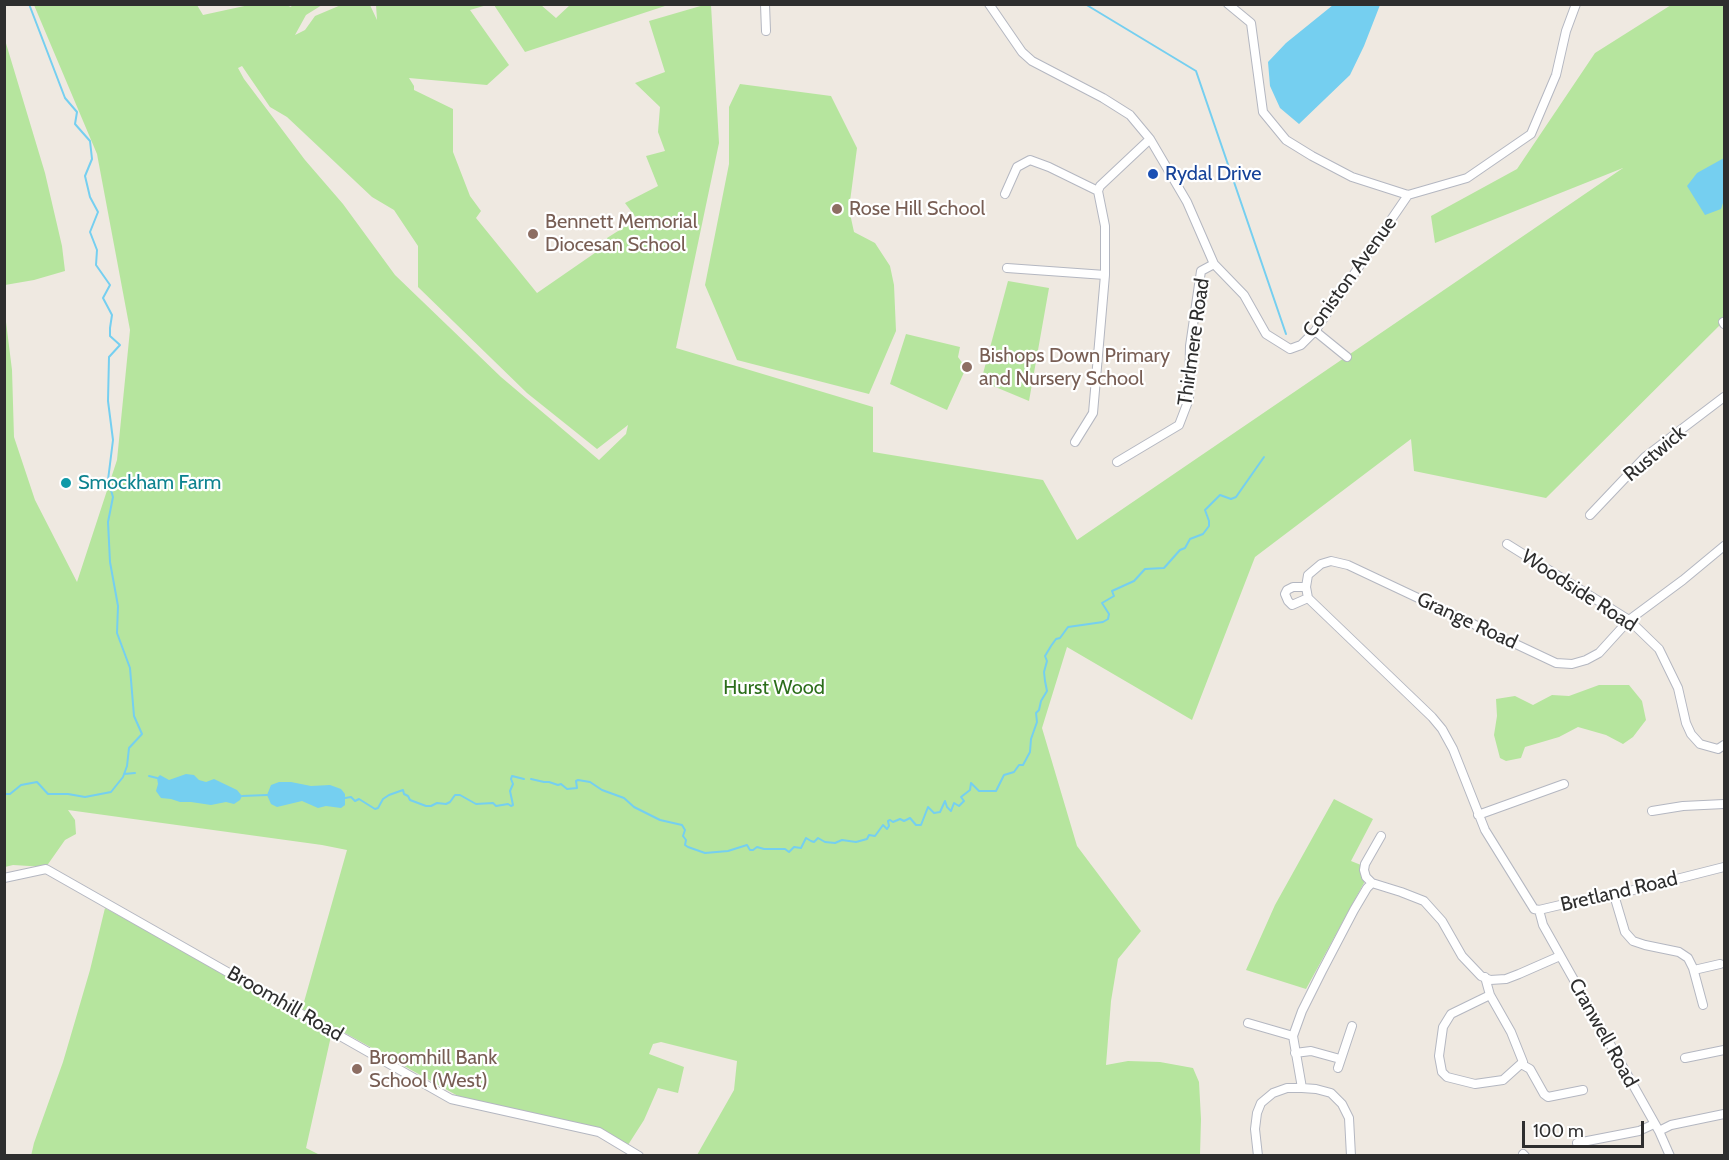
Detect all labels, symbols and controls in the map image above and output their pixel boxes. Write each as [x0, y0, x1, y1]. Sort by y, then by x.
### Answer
place label: Rydal Drive [1165, 162, 1262, 186]
marker: Rydal Drive [1146, 167, 1160, 181]
place label: Rose Hill School [849, 197, 985, 221]
marker: Rose Hill School [830, 202, 844, 216]
place label: Bennett Memorial Diocesan School [545, 210, 697, 257]
street label: Coniston Avenue [1298, 212, 1402, 342]
marker: Bennett Memorial Diocesan School [526, 227, 540, 241]
street label: Thirlmere Road [1173, 277, 1215, 407]
place label: Bishops Down Primary and Nursery School [979, 344, 1170, 391]
marker: Bishops Down Primary and Nursery School [960, 360, 974, 374]
street label: Rustwick [1619, 421, 1691, 487]
place label: Smockham Farm [78, 471, 221, 495]
marker: Smockham Farm [59, 476, 73, 490]
street label: Woodside Road [1517, 545, 1641, 637]
street label: Grange Road [1413, 587, 1521, 655]
park label: Hurst Wood [723, 676, 825, 700]
street label: Bretland Road [1558, 867, 1680, 917]
street label: Broomhill Road [223, 961, 347, 1047]
street label: Cranwell Road [1563, 974, 1643, 1092]
place label: Broomhill Bank School (West) [369, 1046, 497, 1093]
marker: Broomhill Bank School (West) [350, 1062, 364, 1076]
scale bar [1525, 1109, 1646, 1147]
text: 100 m [1533, 1120, 1584, 1142]

